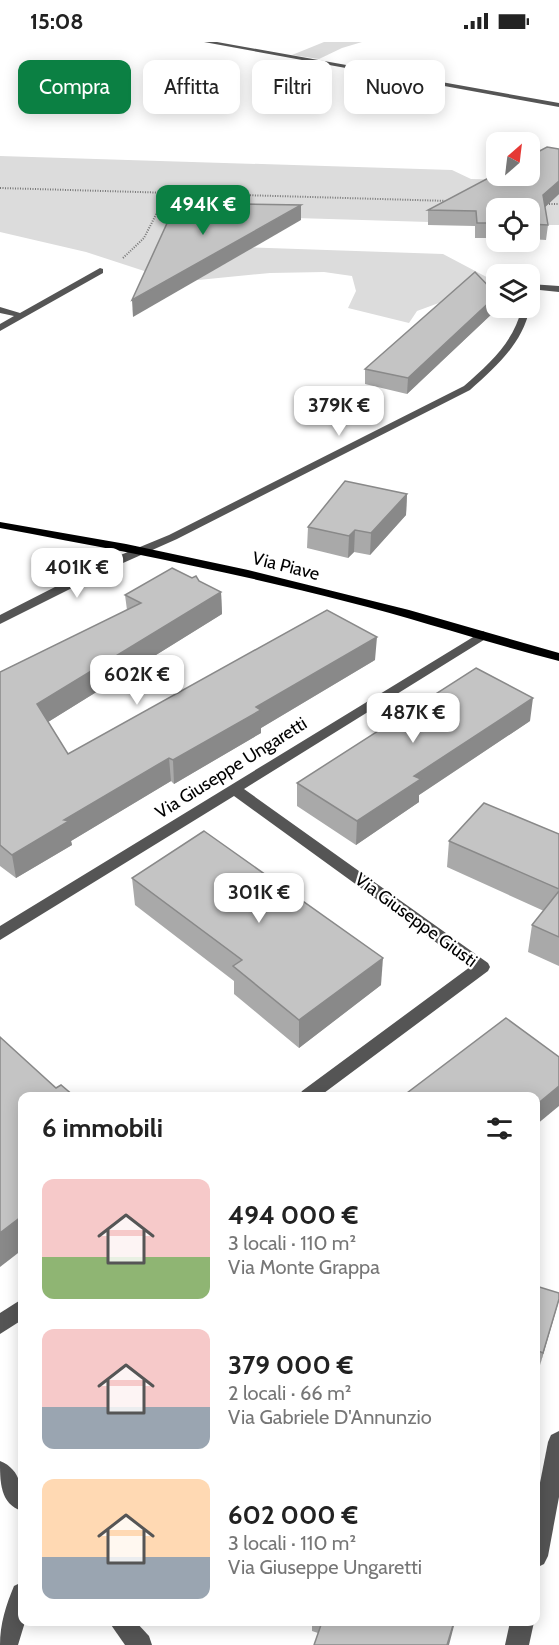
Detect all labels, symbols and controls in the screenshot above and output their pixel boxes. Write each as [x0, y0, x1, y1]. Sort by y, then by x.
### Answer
text: 15:08 [30, 8, 84, 35]
chip: Compra [18, 60, 131, 114]
chip: Affitta [143, 60, 240, 114]
chip: Filtri [252, 60, 332, 114]
chip: Nuovo [344, 60, 445, 114]
north arrow [486, 132, 540, 186]
map controls [486, 132, 540, 318]
pin: 494K € [154, 185, 252, 236]
text: 494K € [170, 192, 236, 216]
button: locate [486, 198, 540, 252]
button: layers [486, 264, 540, 318]
pin: 379K € [290, 386, 388, 437]
text: 379K € [308, 393, 370, 417]
street label: Via Piave [250, 547, 322, 585]
pin: 401K € [28, 548, 126, 599]
text: 401K € [45, 555, 109, 579]
pin: 602K € [88, 655, 186, 706]
text: 602K € [104, 662, 170, 686]
pin: 487K € [364, 693, 462, 744]
text: 487K € [381, 700, 445, 724]
street label: Via Giuseppe Ungaretti [151, 712, 311, 824]
street label: Via Giuseppe Giusti [350, 868, 482, 972]
pin: 301K € [210, 873, 308, 924]
text: 301K € [228, 880, 290, 904]
text: 6 immobili [42, 1112, 163, 1144]
icon: filters [483, 1112, 516, 1145]
text: 494 000 € [228, 1199, 358, 1231]
icon: home [90, 1203, 162, 1275]
text: 3 locali · 110 m² [228, 1231, 356, 1255]
text: Via Monte Grappa [228, 1255, 380, 1279]
text: 379 000 € [228, 1349, 353, 1381]
icon: home [90, 1353, 162, 1425]
text: 2 locali · 66 m² [228, 1381, 351, 1405]
text: Via Gabriele D'Annunzio [228, 1405, 432, 1429]
text: 602 000 € [228, 1499, 358, 1531]
icon: home [90, 1503, 162, 1575]
text: 3 locali · 110 m² [228, 1531, 356, 1555]
text: Via Giuseppe Ungaretti [228, 1555, 422, 1579]

